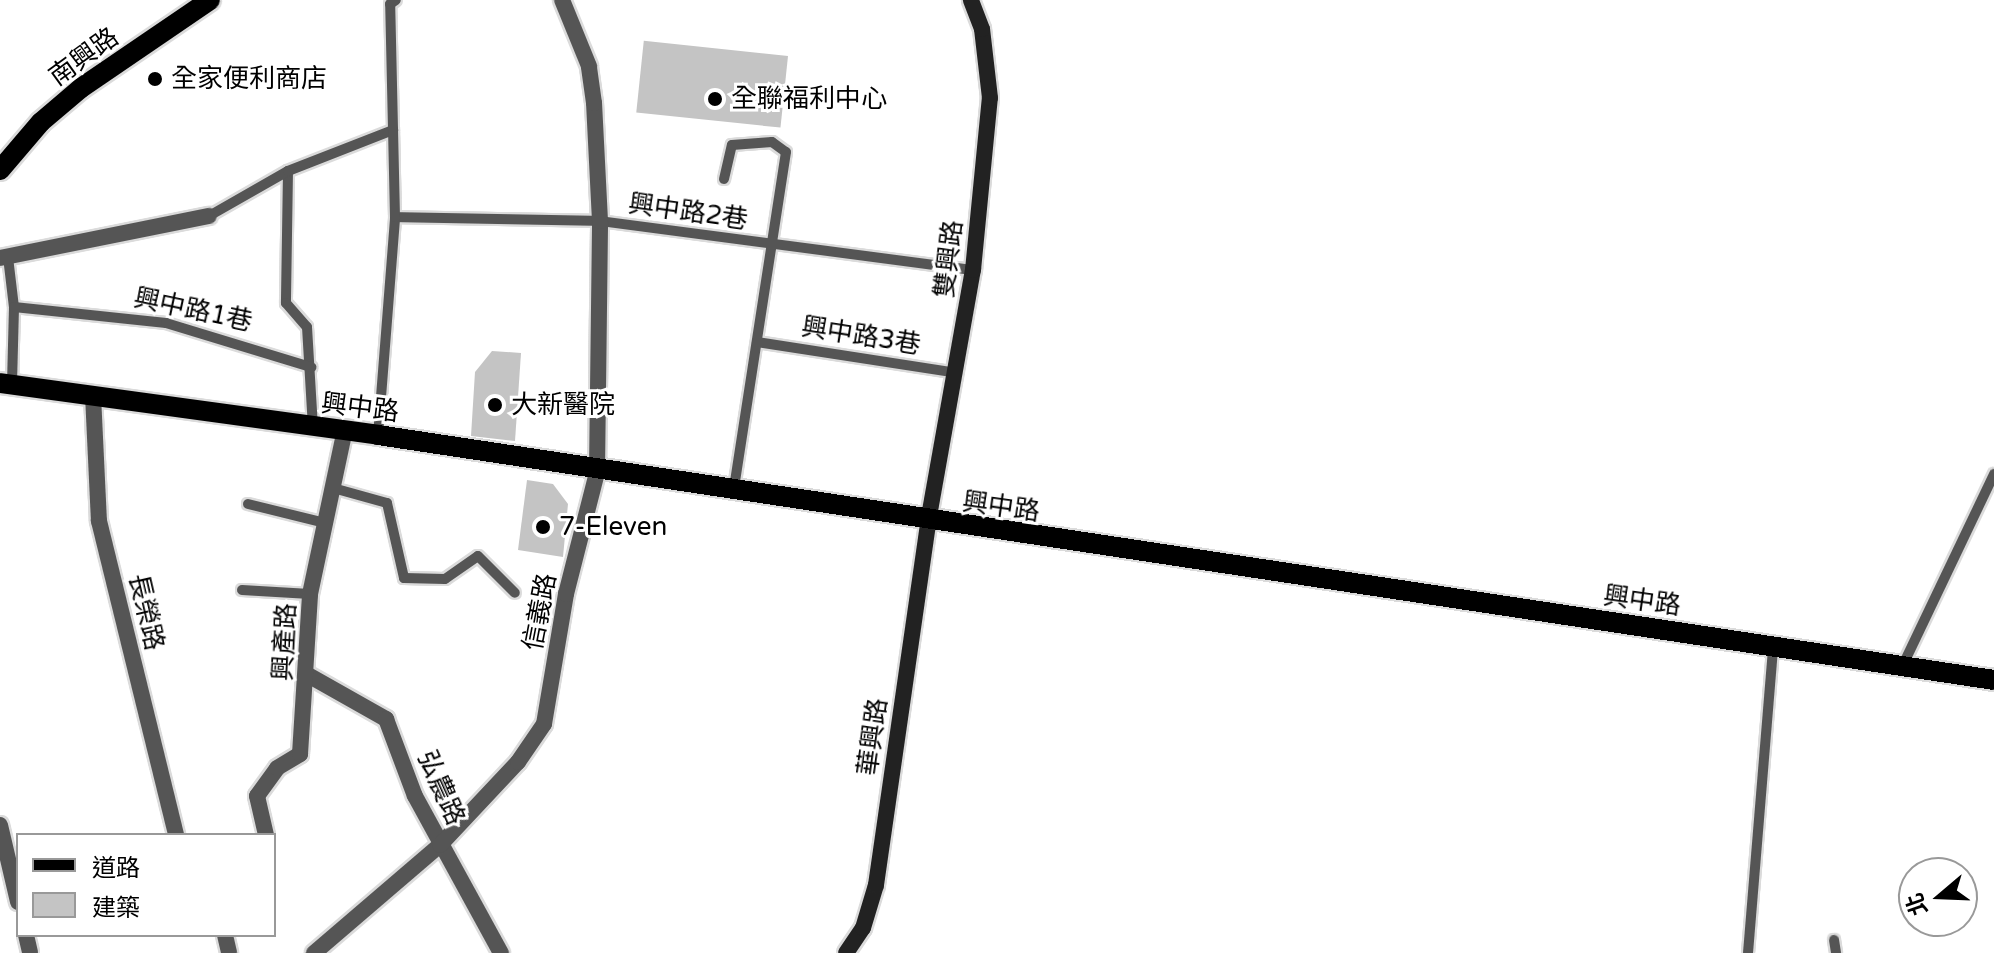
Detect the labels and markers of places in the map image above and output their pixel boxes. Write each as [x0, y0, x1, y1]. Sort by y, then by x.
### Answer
place label: 全家便利商店 [171, 63, 327, 95]
marker: 全家便利商店 [146, 70, 164, 88]
place label: 全聯福利中心 [731, 83, 887, 115]
marker: 全聯福利中心 [706, 90, 724, 108]
place label: 大新醫院 [511, 389, 615, 421]
marker: 大新醫院 [486, 396, 504, 414]
place label: 7-Eleven [559, 511, 667, 543]
marker: 7-Eleven [534, 518, 552, 536]

